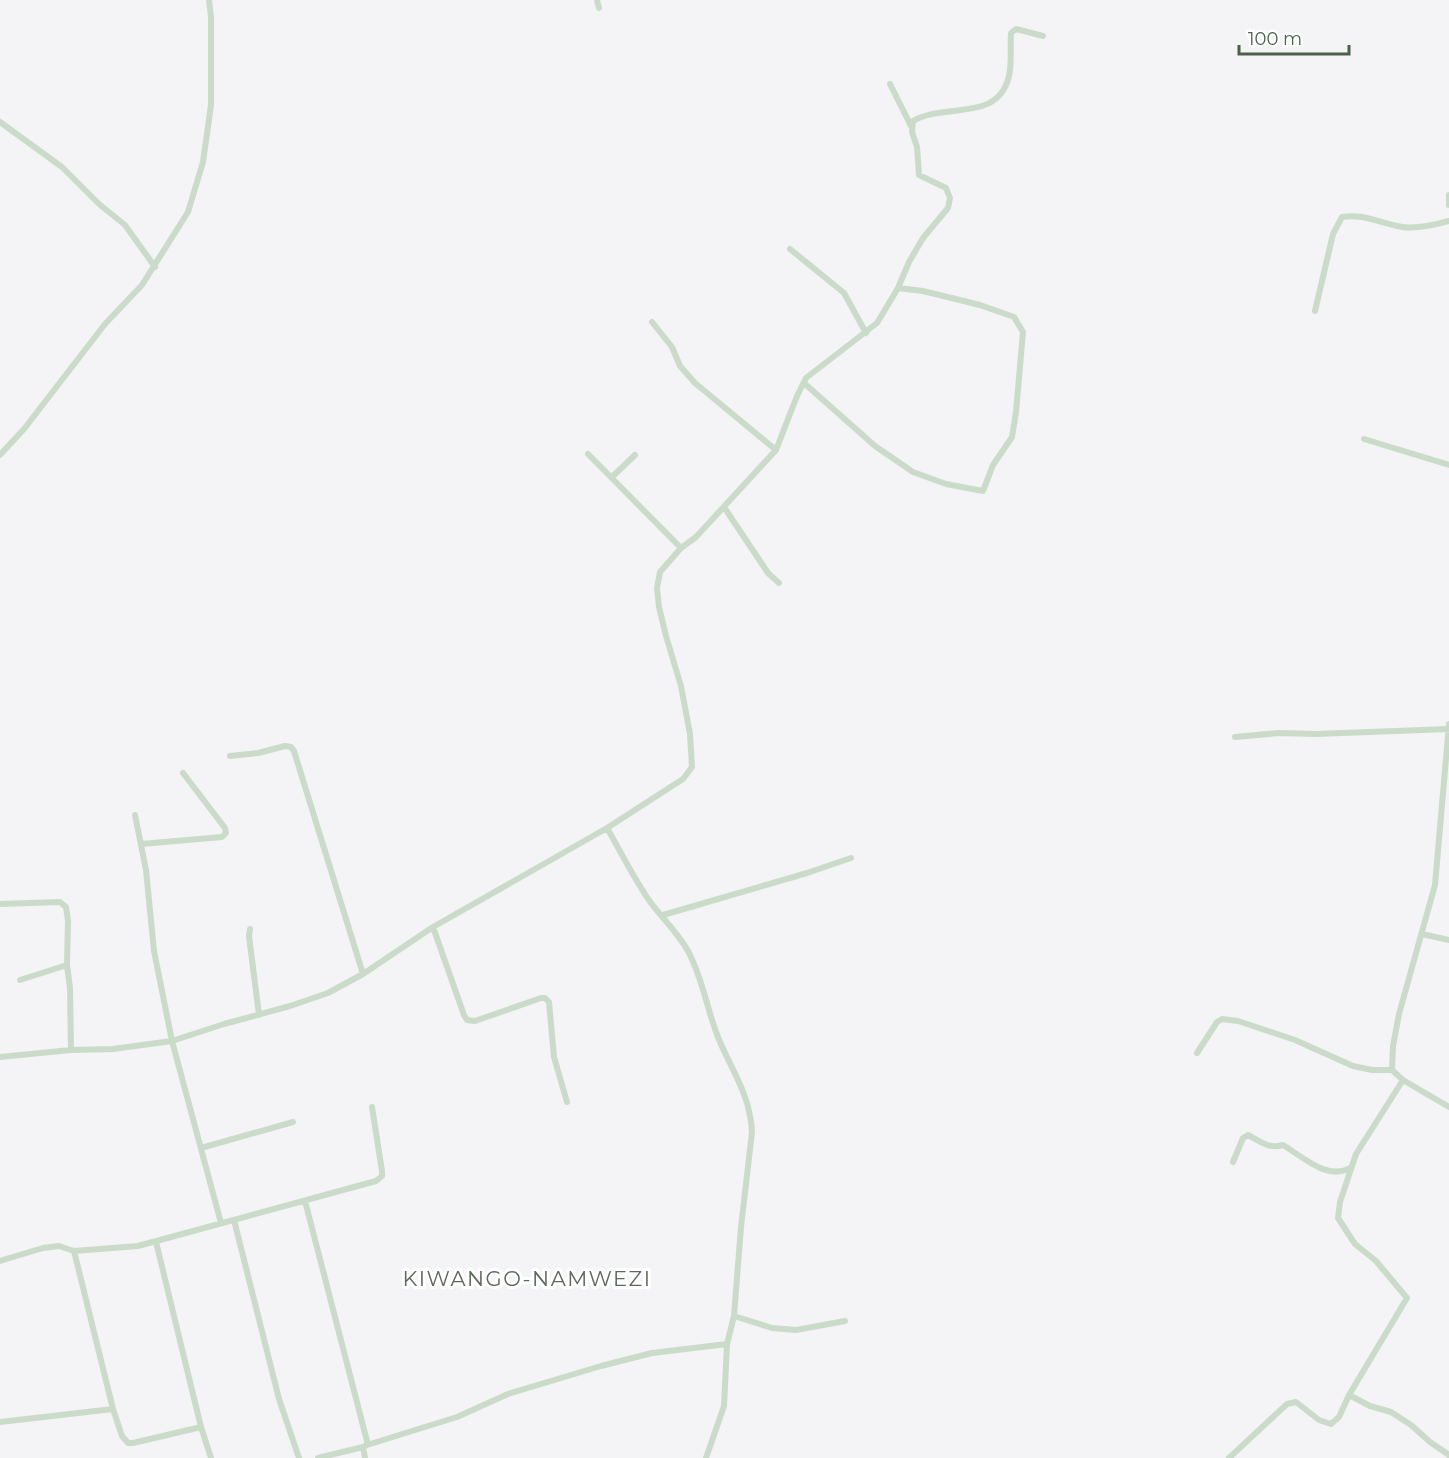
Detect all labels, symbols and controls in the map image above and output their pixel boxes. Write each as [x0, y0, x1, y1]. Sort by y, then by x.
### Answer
scale bar [1239, 18, 1348, 56]
text: 100 m [1248, 28, 1302, 50]
district label: KIWANGO-NAMWEZI [402, 1266, 652, 1291]

